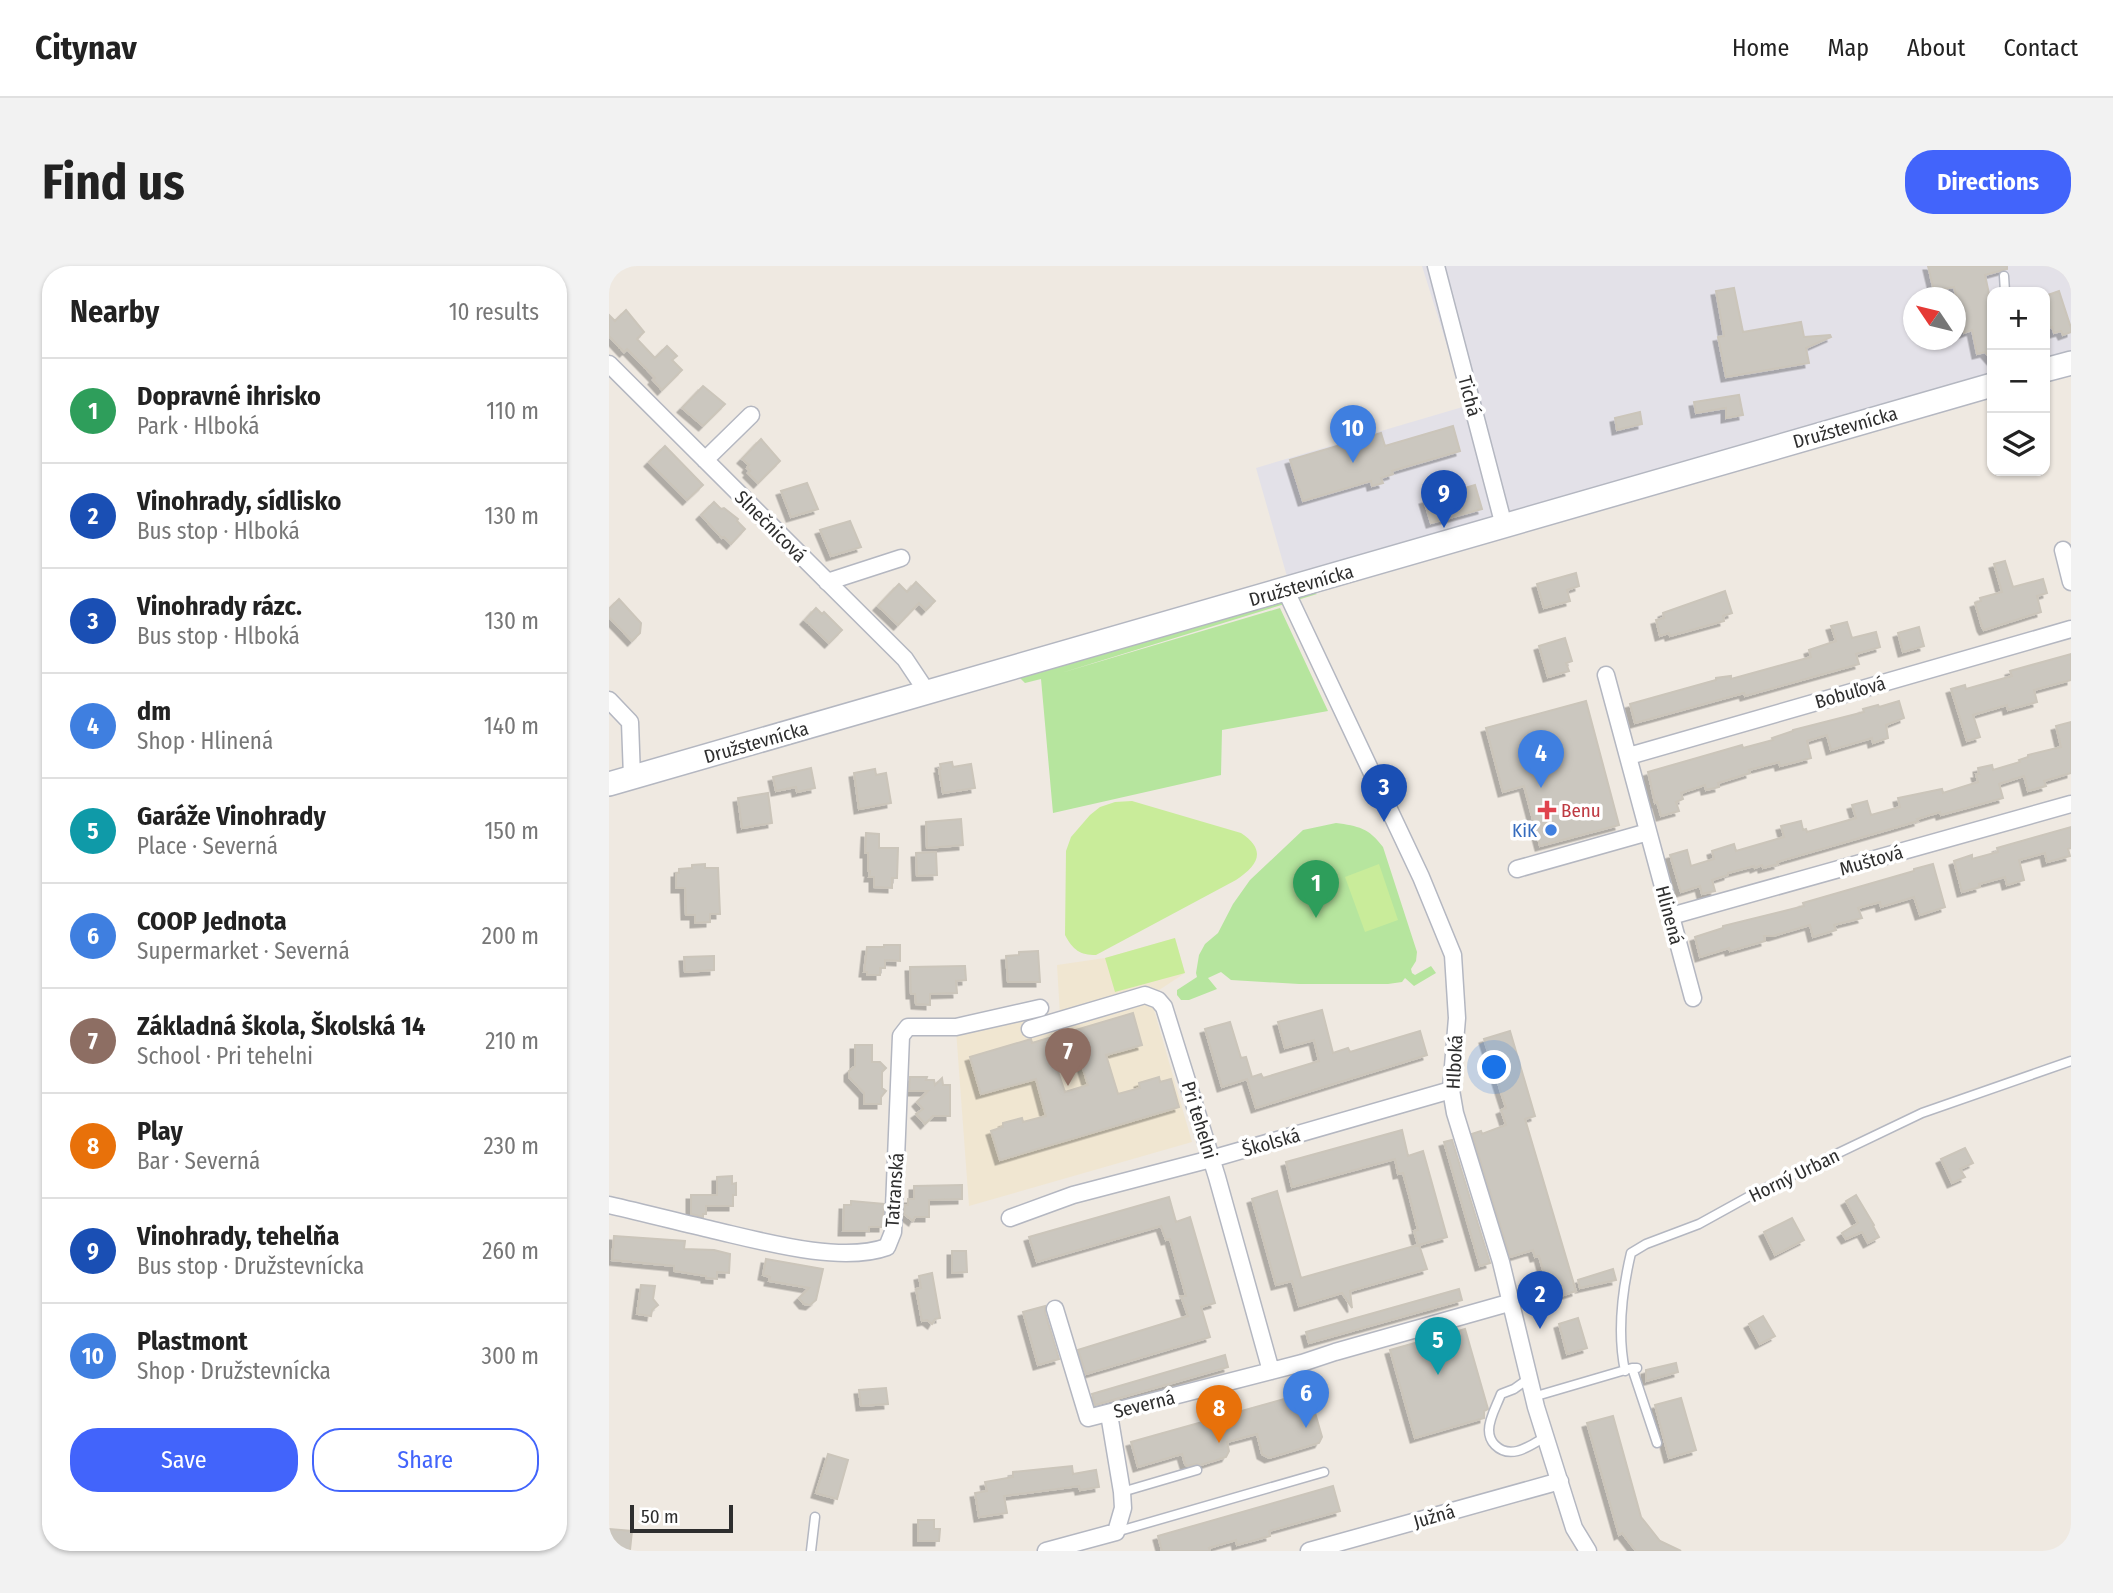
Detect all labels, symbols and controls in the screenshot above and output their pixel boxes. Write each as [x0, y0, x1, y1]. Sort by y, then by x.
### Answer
text: Citynav [35, 28, 137, 68]
text: Home [1732, 34, 1789, 62]
text: Map [1827, 34, 1869, 62]
text: About [1907, 34, 1965, 62]
text: Contact [2003, 34, 2078, 62]
button: Directions [1905, 150, 2071, 214]
text: Find us [42, 153, 185, 212]
north arrow [1903, 287, 1966, 350]
map controls [1987, 287, 2050, 476]
button: + [1987, 287, 2050, 350]
text: Nearby [70, 294, 159, 330]
text: 10 results [449, 298, 539, 326]
button: − [1987, 350, 2050, 413]
street label: Tichá [1453, 373, 1486, 419]
text: Dopravné ihrisko [137, 381, 321, 412]
text: 1 [88, 397, 98, 425]
text: 110 m [486, 397, 539, 425]
street label: Družstevnícka [1790, 402, 1900, 453]
pin: 10 [1330, 405, 1376, 463]
text: Park · Hlboká [137, 412, 260, 440]
button: layers [1987, 413, 2050, 476]
pin: 9 [1421, 470, 1467, 528]
text: Vinohrady, sídlisko [137, 486, 341, 517]
street label: Slnečnicová [730, 486, 811, 567]
text: 2 [88, 502, 98, 530]
text: 130 m [485, 502, 539, 530]
text: Bus stop · Hlboká [137, 517, 300, 545]
street label: Družstevnícka [1246, 560, 1356, 611]
text: Vinohrady rázc. [137, 591, 302, 622]
text: 3 [88, 607, 98, 635]
text: 130 m [485, 607, 539, 635]
text: Bus stop · Hlboká [137, 622, 300, 650]
street label: Bobuľová [1812, 671, 1888, 714]
text: dm [137, 696, 171, 727]
text: 4 [87, 712, 99, 740]
text: 140 m [484, 712, 539, 740]
street label: Družstevnícka [701, 717, 811, 768]
text: Shop · Hlinená [137, 727, 273, 755]
pin: 4 [1518, 730, 1564, 788]
pin: 3 [1361, 764, 1407, 822]
place label: Benu [1561, 799, 1601, 822]
text: Garáže Vinohrady [137, 801, 326, 832]
marker: Benu [1539, 802, 1555, 818]
text: 5 [87, 817, 99, 845]
text: 150 m [484, 817, 539, 845]
place label: KiK [1512, 819, 1538, 842]
marker: KiK [1543, 822, 1559, 838]
text: Place · Severná [137, 832, 278, 860]
street label: Muštová [1837, 840, 1906, 880]
pin: 1 [1293, 860, 1339, 918]
street label: Hlinená [1651, 883, 1688, 947]
text: COOP Jednota [137, 906, 287, 937]
text: 6 [87, 922, 99, 950]
text: 200 m [482, 922, 539, 950]
text: Supermarket · Severná [137, 937, 350, 965]
text: Základná škola, Školská 14 [137, 1011, 425, 1042]
text: 7 [88, 1027, 98, 1055]
text: 210 m [485, 1027, 539, 1055]
pin: 7 [1045, 1028, 1091, 1086]
street label: Hlboká [1442, 1034, 1467, 1090]
text: School · Pri tehelni [137, 1042, 313, 1070]
your location [1477, 1050, 1511, 1084]
street label: Pri tehelni [1177, 1079, 1222, 1162]
text: Play [137, 1116, 183, 1147]
street label: Školská [1240, 1123, 1303, 1162]
text: 8 [87, 1132, 99, 1160]
text: 230 m [483, 1132, 539, 1160]
street label: Horný Urban [1745, 1144, 1843, 1207]
text: Bar · Severná [137, 1147, 260, 1175]
street label: Tatranská [880, 1152, 909, 1228]
text: Vinohrady, tehelňa [137, 1221, 339, 1252]
text: 9 [87, 1237, 99, 1265]
text: 260 m [482, 1237, 539, 1265]
text: Bus stop · Družstevnícka [137, 1252, 364, 1280]
pin: 2 [1517, 1271, 1563, 1329]
pin: 5 [1415, 1317, 1461, 1375]
text: Plastmont [137, 1326, 248, 1357]
text: 10 [82, 1342, 104, 1370]
text: 300 m [482, 1342, 539, 1370]
text: Shop · Družstevnícka [137, 1357, 331, 1385]
pin: 6 [1283, 1370, 1329, 1428]
pin: 8 [1196, 1385, 1242, 1443]
street label: Severná [1111, 1386, 1177, 1423]
button: Save [70, 1428, 298, 1492]
button: Share [312, 1428, 539, 1492]
street label: Južná [1411, 1500, 1457, 1533]
scale bar [630, 1502, 733, 1534]
text: 50 m [641, 1505, 679, 1528]

